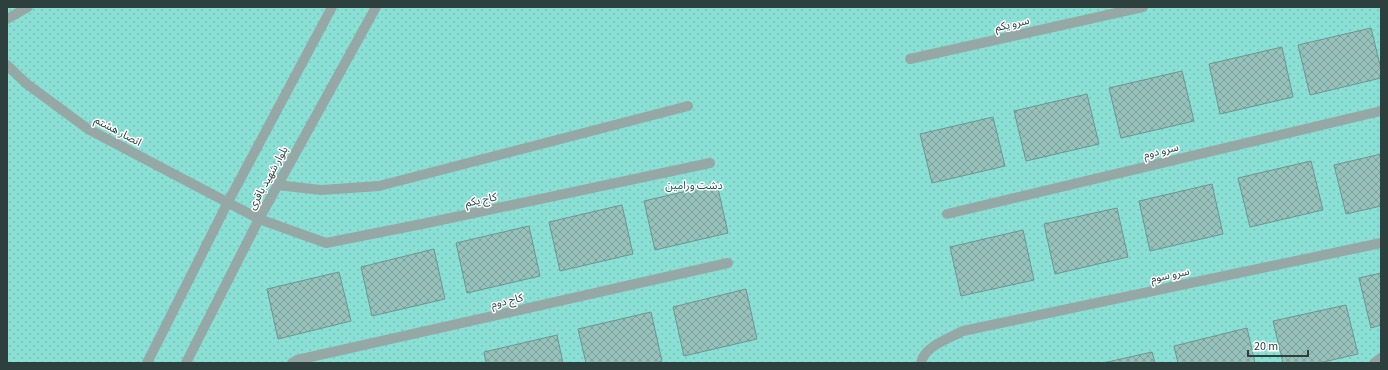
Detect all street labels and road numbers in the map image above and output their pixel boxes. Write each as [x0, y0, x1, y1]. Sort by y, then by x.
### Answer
street label: سرو یکم [993, 13, 1031, 36]
street label: انصار هشتم [91, 112, 144, 151]
street label: سرو دوم [1142, 140, 1180, 162]
street label: بلوار شهید باقری [244, 144, 292, 212]
street label: کاج یکم [464, 189, 499, 212]
street label: سرو سوم [1149, 264, 1191, 286]
street label: کاج دوم [490, 290, 525, 312]

